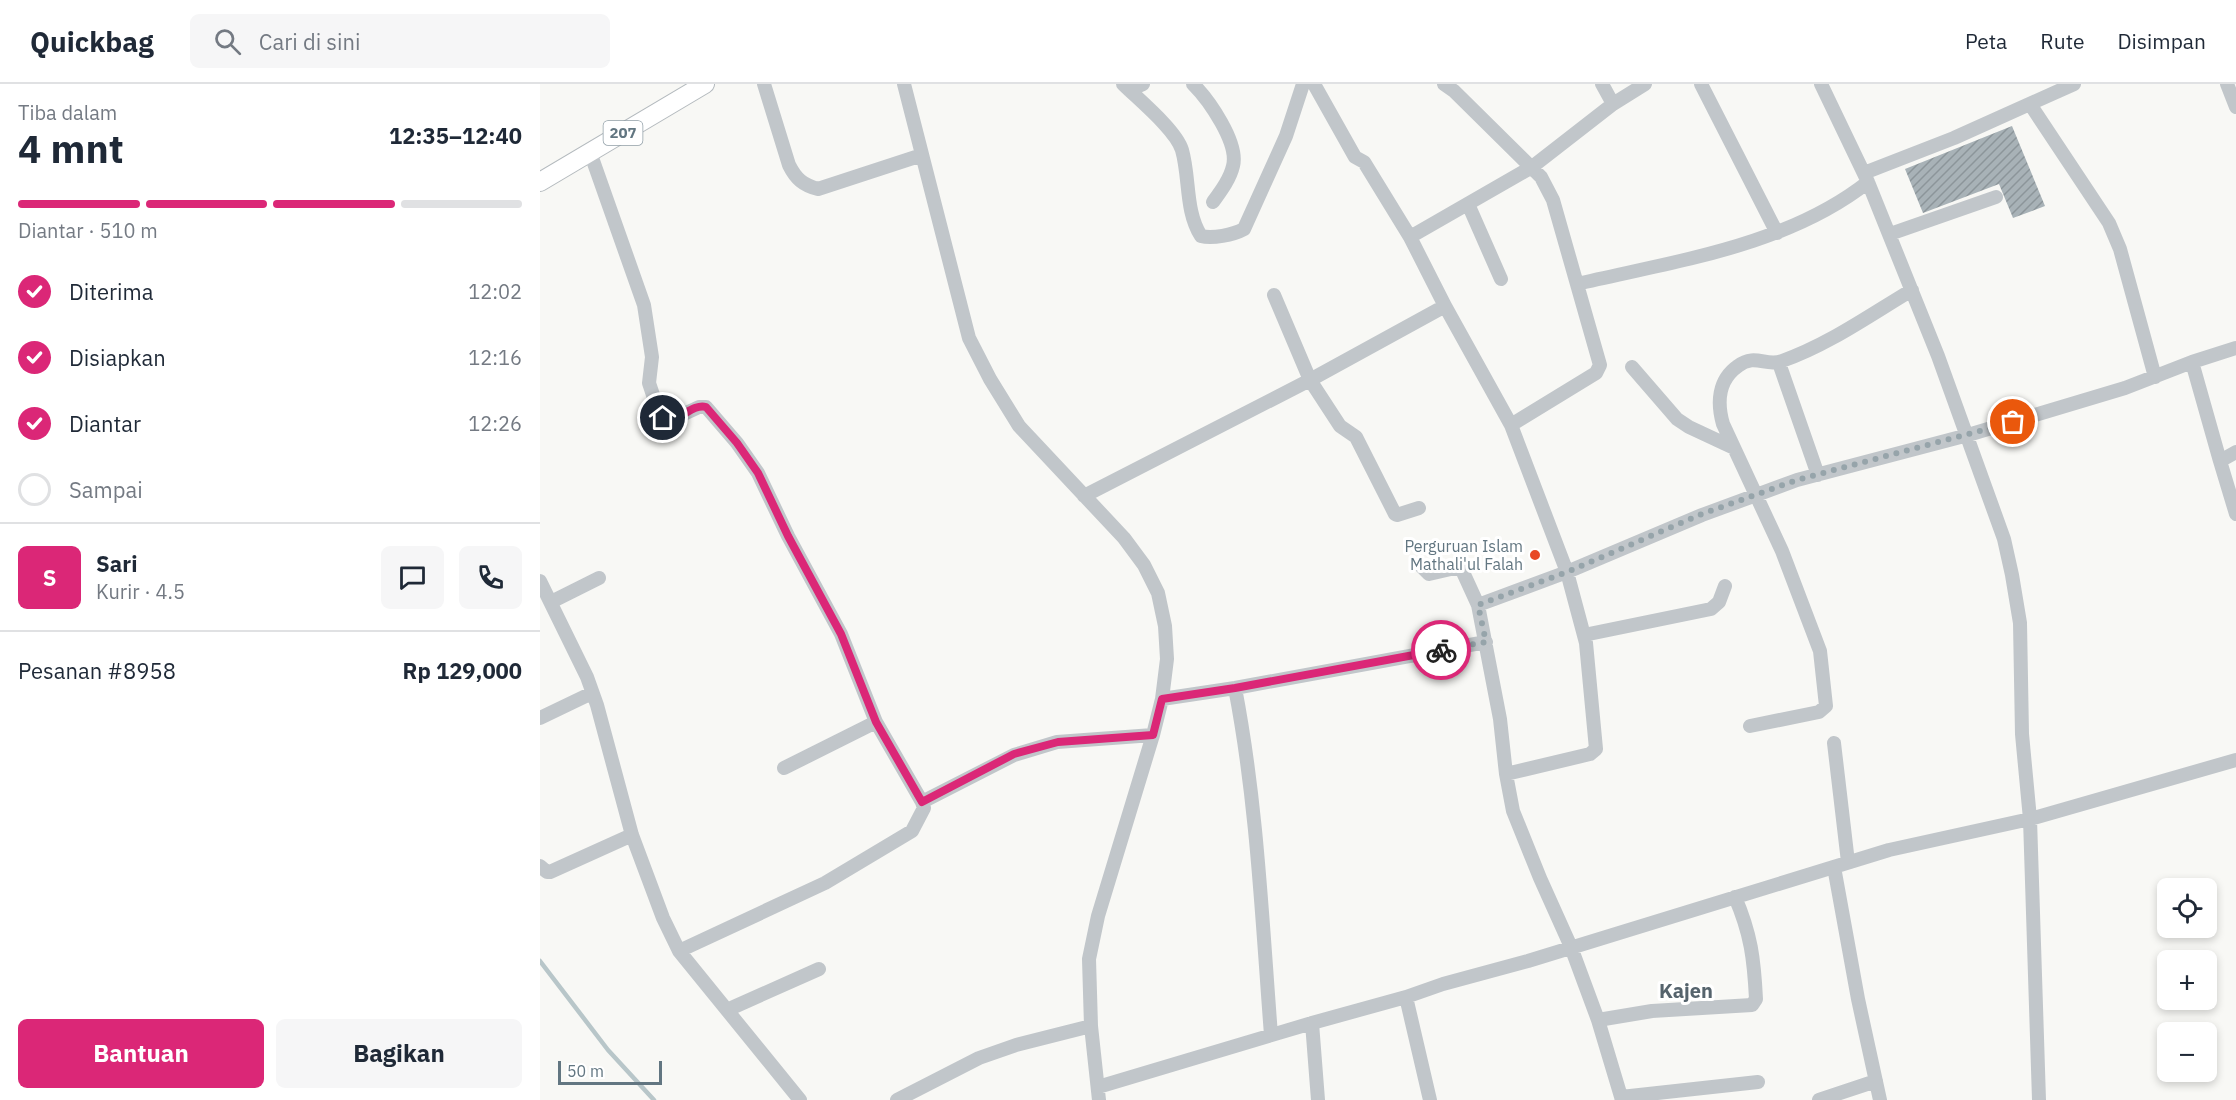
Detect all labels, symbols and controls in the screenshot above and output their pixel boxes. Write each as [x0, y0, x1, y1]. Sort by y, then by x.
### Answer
search box [190, 14, 610, 68]
text: Quickbag [30, 23, 154, 60]
icon: search [211, 25, 244, 58]
text: Cari di sini [259, 27, 361, 56]
text: Peta [1965, 27, 2007, 55]
text: Rute [2040, 27, 2085, 55]
text: Disimpan [2118, 27, 2206, 55]
text: Tiba dalam [18, 99, 117, 126]
text: 12:35–12:40 [389, 121, 522, 150]
road number: 207 [604, 121, 643, 145]
text: 4 mnt [18, 123, 124, 174]
text: Diantar · 510 m [18, 217, 158, 244]
icon: check [18, 275, 51, 308]
text: Diterima [69, 277, 154, 306]
text: 12:02 [468, 278, 522, 305]
icon: check [18, 341, 51, 374]
text: Disiapkan [69, 343, 166, 372]
text: 12:16 [468, 344, 522, 371]
pin [637, 392, 688, 443]
pin [1987, 396, 2038, 447]
icon: home [646, 401, 679, 434]
icon: bag [1996, 405, 2029, 438]
icon: check [18, 407, 51, 440]
text: Diantar [69, 409, 141, 438]
text: 12:26 [468, 410, 522, 437]
text: Sampai [69, 475, 143, 504]
place label: Perguruan Islam Mathali'ul Falah [1404, 536, 1523, 574]
button: chat [381, 546, 444, 609]
button: phone [459, 546, 522, 609]
marker: Perguruan Islam Mathali'ul Falah [1528, 548, 1542, 562]
text: Sari [96, 549, 137, 578]
text: S [43, 563, 56, 592]
text: Kurir · 4.5 [96, 578, 185, 605]
courier [1411, 620, 1471, 680]
icon: bike [1425, 634, 1458, 667]
text: Pesanan #8958 [18, 656, 176, 685]
text: Rp 129,000 [403, 656, 522, 685]
map controls [2157, 878, 2217, 1082]
button: locate [2157, 878, 2217, 938]
button: + [2157, 950, 2217, 1010]
district label: Kajen [1659, 977, 1713, 1004]
button: Bantuan [18, 1019, 264, 1088]
button: Bagikan [276, 1019, 522, 1088]
button: − [2157, 1022, 2217, 1082]
scale bar [558, 1058, 662, 1086]
text: 50 m [567, 1061, 604, 1081]

